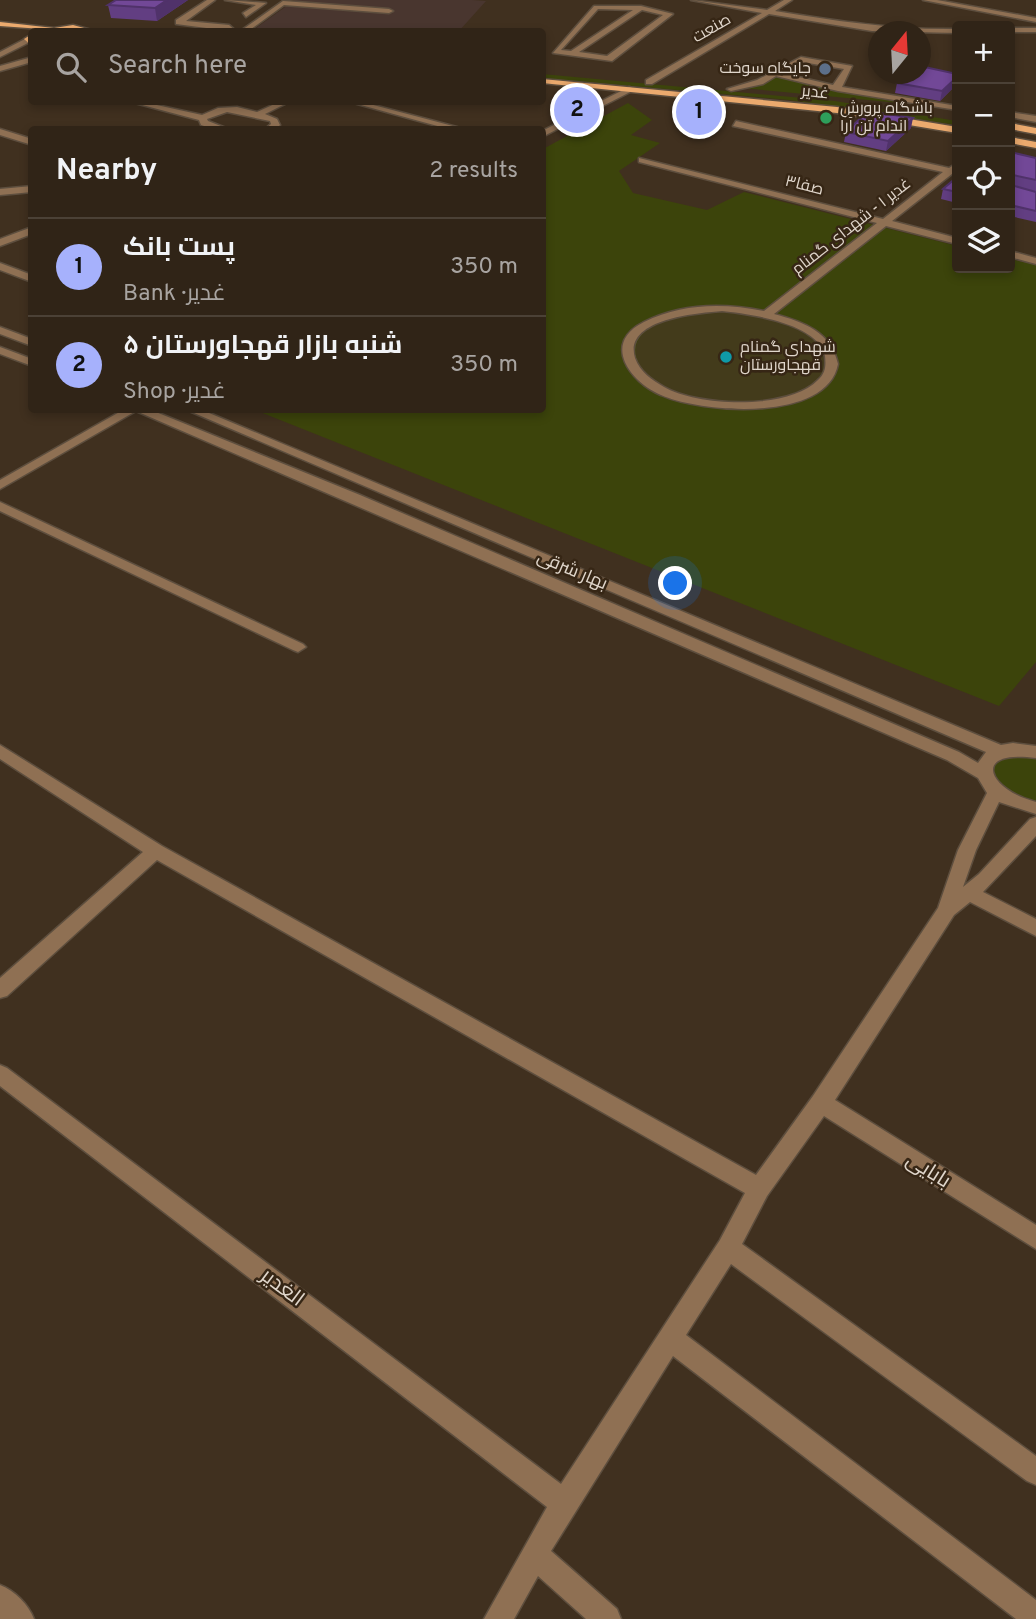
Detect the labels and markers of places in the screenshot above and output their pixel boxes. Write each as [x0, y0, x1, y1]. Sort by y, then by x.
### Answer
place label: جایگاه سوخت [720, 59, 811, 79]
marker: جایگاه سوخت [817, 61, 833, 77]
pin: 2 [554, 84, 600, 136]
pin: 1 [676, 86, 722, 138]
place label: باشگاه پرورش اندام تن آرا [840, 99, 933, 137]
marker: باشگاه پرورش اندام تن آرا [818, 110, 834, 126]
place label: شهدای گمنام قهجاورستان [740, 338, 836, 376]
marker: شهدای گمنام قهجاورستان [718, 349, 734, 365]

